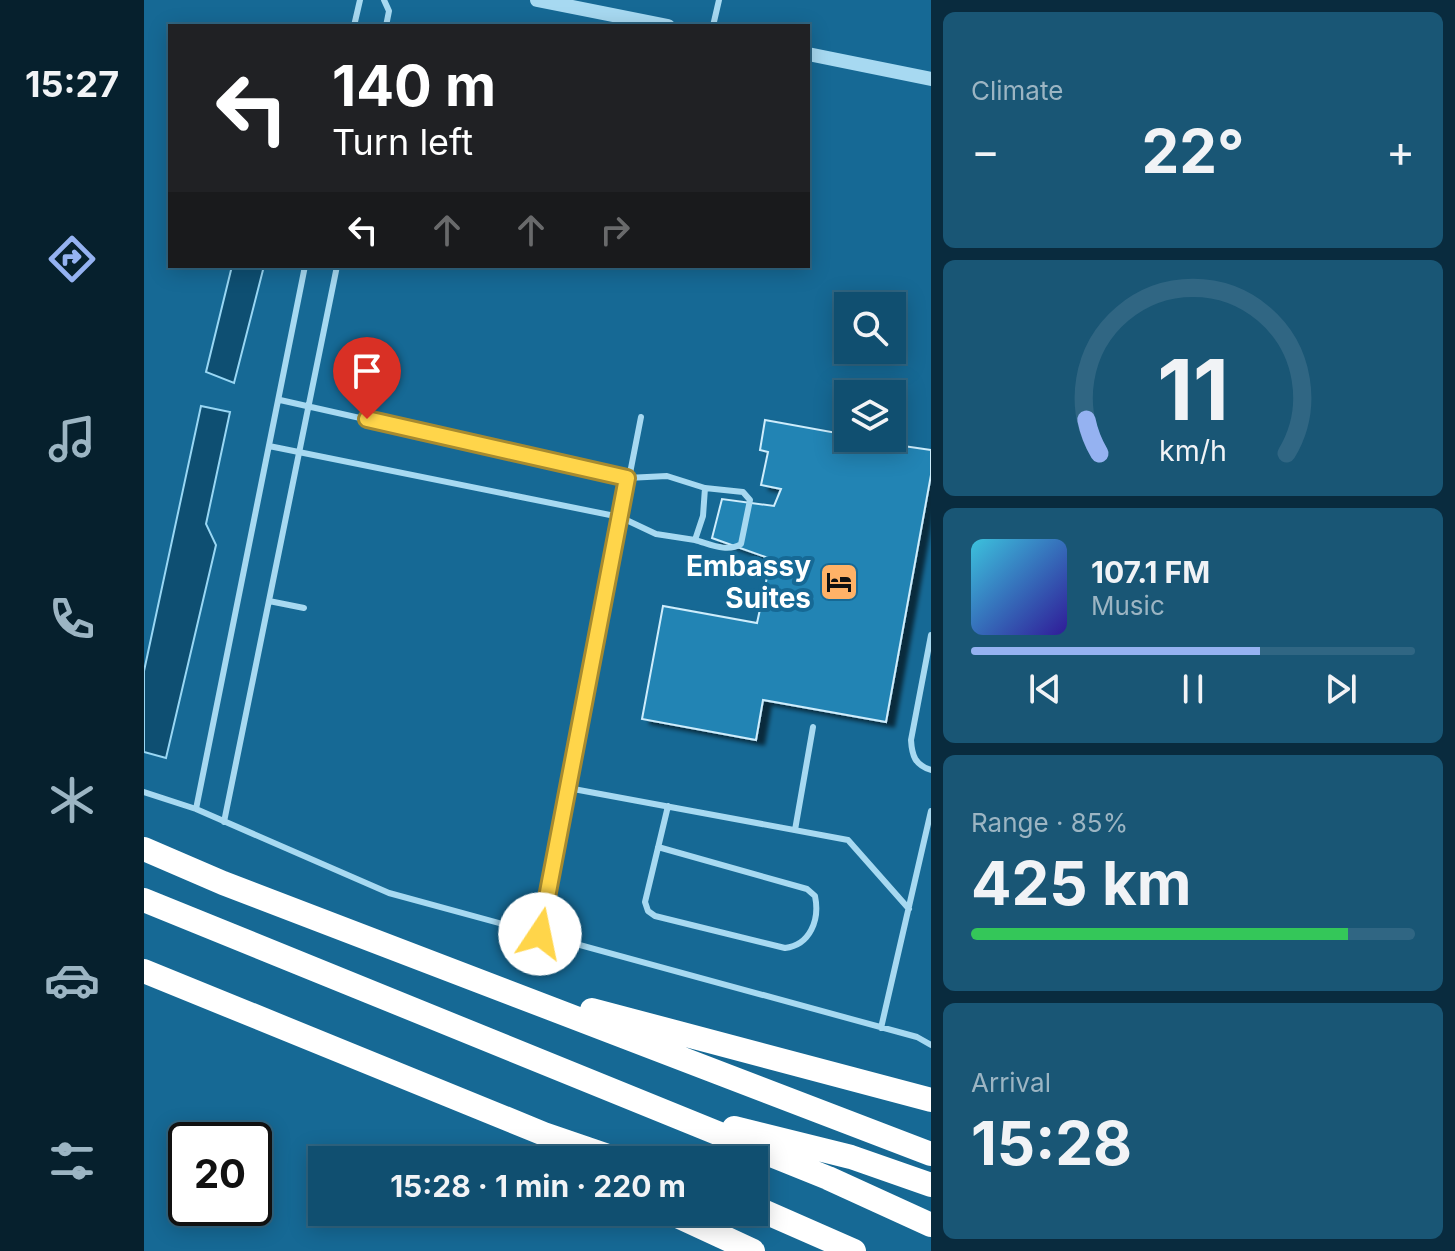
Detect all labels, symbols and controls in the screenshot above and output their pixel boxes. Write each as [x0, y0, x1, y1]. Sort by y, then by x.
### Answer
text: 140 m [332, 52, 496, 120]
icon: left [200, 56, 304, 160]
text: 15:27 [25, 62, 119, 106]
text: Climate [971, 75, 1063, 106]
text: 22° [1141, 115, 1245, 187]
text: Turn left [332, 120, 473, 164]
text: − [971, 124, 1000, 178]
text: + [1386, 124, 1415, 178]
icon: left [341, 208, 385, 252]
icon: ahead [425, 208, 469, 252]
icon: ahead [509, 208, 553, 252]
icon: right [593, 208, 637, 252]
icon: directions [44, 231, 100, 287]
map controls [834, 292, 906, 452]
button: search [834, 292, 906, 364]
pin [333, 337, 401, 419]
text: 11 [1157, 338, 1229, 439]
icon: arrive [345, 349, 389, 393]
button: layers [834, 380, 906, 452]
icon: music [44, 411, 100, 467]
text: km/h [1159, 433, 1227, 468]
place label: Embassy Suites [686, 549, 811, 615]
text: 107.1 FM [1091, 554, 1210, 590]
hotel icon: Embassy Suites [818, 561, 860, 603]
text: Music [1091, 590, 1165, 621]
icon: phone [44, 591, 100, 647]
icon: previous [1023, 667, 1067, 711]
icon: pause [1171, 667, 1215, 711]
icon: next [1319, 667, 1363, 711]
icon: climate [44, 772, 100, 828]
text: Range · 85% [971, 807, 1128, 838]
text: 425 km [971, 847, 1192, 919]
position arrow [498, 892, 582, 976]
icon: car [44, 952, 100, 1008]
text: Arrival [971, 1067, 1051, 1098]
text: 15:28 [971, 1107, 1132, 1179]
speed limit sign: 20 [168, 1122, 272, 1226]
icon: filters [44, 1133, 100, 1189]
text: 15:28 · 1 min · 220 m [390, 1168, 686, 1204]

